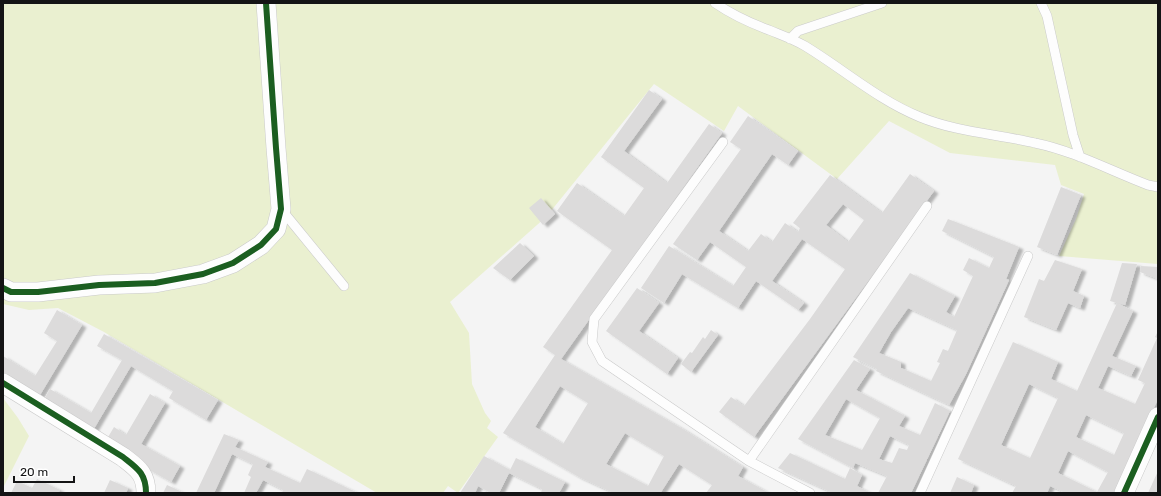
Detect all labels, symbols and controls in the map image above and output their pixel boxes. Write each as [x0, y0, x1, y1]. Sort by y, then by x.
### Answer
scale bar [14, 458, 74, 484]
text: 20 m [20, 465, 48, 479]

